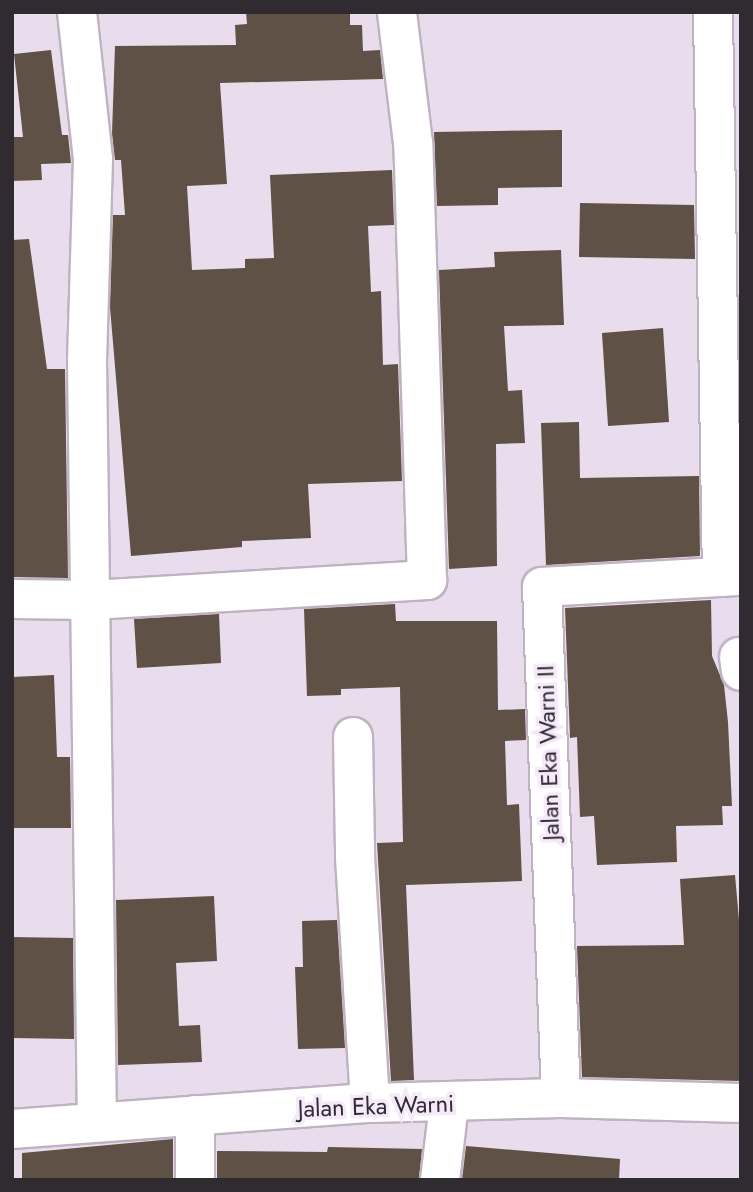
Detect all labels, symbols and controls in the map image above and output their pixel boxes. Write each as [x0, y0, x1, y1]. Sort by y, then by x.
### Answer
street label: Jalan Eka Warni II [531, 665, 565, 841]
street label: Jalan Eka Warni [297, 1089, 455, 1123]

